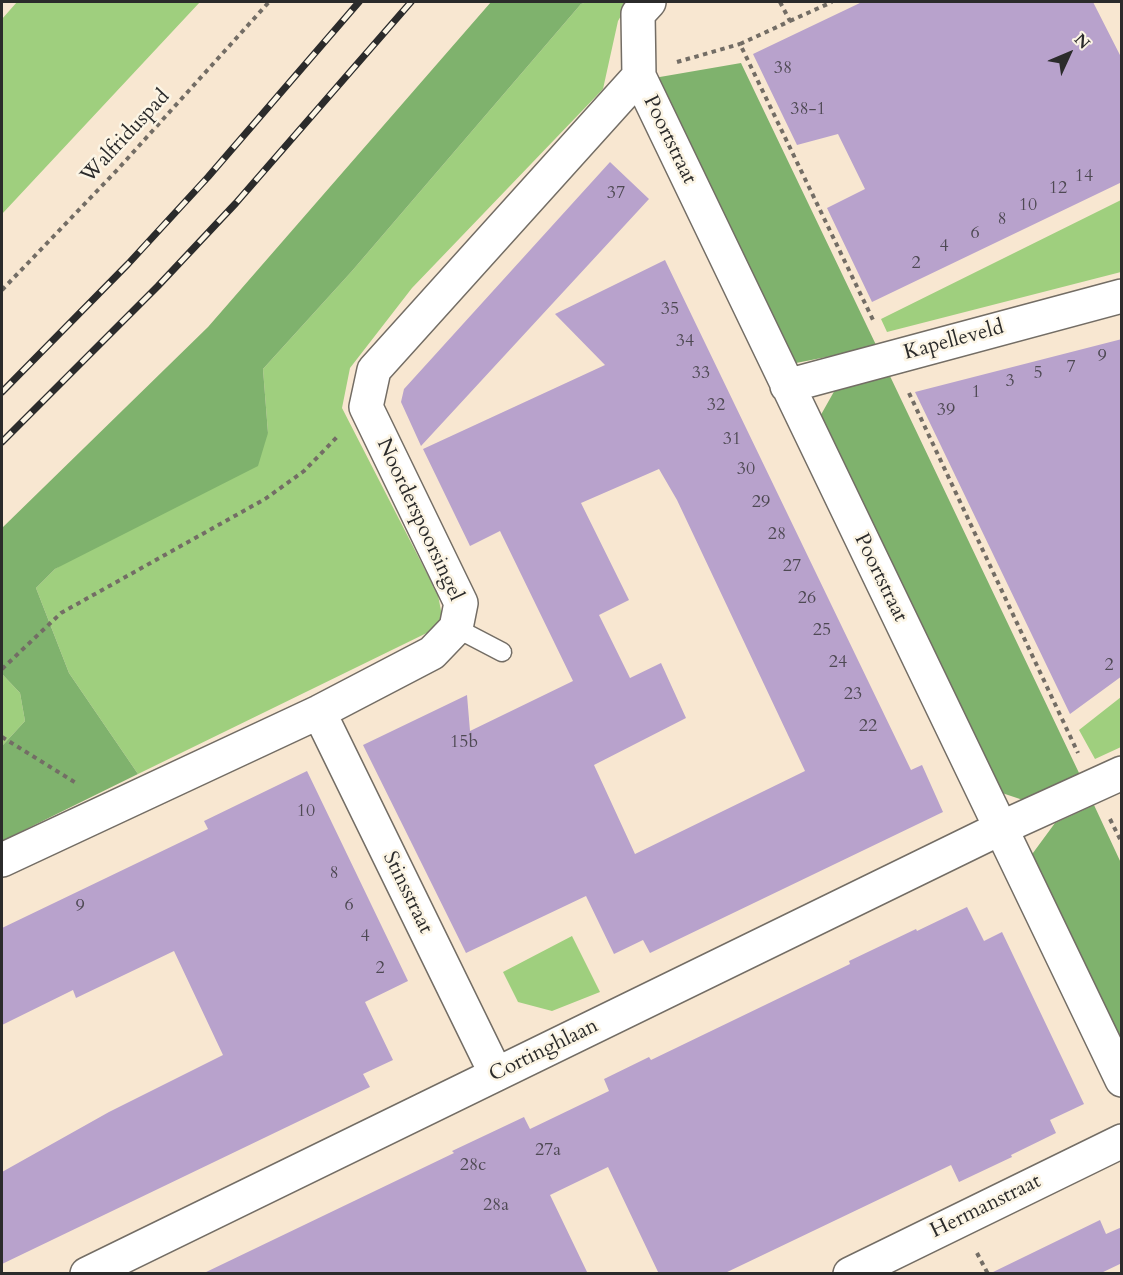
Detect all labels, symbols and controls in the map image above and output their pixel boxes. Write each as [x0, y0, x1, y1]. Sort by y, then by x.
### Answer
north arrow [1039, 24, 1099, 84]
text: N [1069, 29, 1095, 54]
house number: 38 [774, 58, 792, 80]
street label: Walfriduspad [76, 85, 176, 189]
street label: Poortstraat [637, 92, 701, 188]
house number: 38-1 [790, 99, 826, 121]
house number: 14 [1075, 166, 1093, 188]
house number: 12 [1049, 178, 1067, 200]
house number: 37 [607, 183, 625, 205]
house number: 10 [1019, 195, 1037, 217]
house number: 8 [997, 209, 1007, 231]
house number: 6 [970, 223, 980, 245]
house number: 4 [939, 236, 949, 258]
house number: 2 [911, 253, 921, 275]
house number: 35 [661, 299, 679, 321]
street label: Kapelleveld [901, 316, 1007, 366]
house number: 34 [676, 331, 694, 353]
house number: 9 [1097, 346, 1107, 368]
house number: 7 [1066, 357, 1076, 379]
house number: 33 [692, 363, 710, 385]
house number: 5 [1033, 363, 1043, 385]
house number: 3 [1005, 371, 1015, 393]
house number: 1 [971, 382, 981, 404]
house number: 32 [707, 395, 725, 417]
house number: 39 [937, 400, 955, 422]
house number: 31 [723, 429, 741, 451]
street label: Noorderspoorsingel [370, 435, 468, 605]
house number: 30 [737, 459, 755, 481]
house number: 29 [752, 492, 770, 514]
house number: 28 [768, 524, 786, 546]
street label: Poortstraat [848, 530, 912, 626]
house number: 27 [783, 556, 801, 578]
house number: 26 [798, 588, 816, 610]
house number: 25 [813, 620, 831, 642]
house number: 24 [829, 652, 847, 674]
house number: 2 [1104, 655, 1114, 677]
house number: 23 [844, 684, 862, 706]
house number: 22 [859, 716, 877, 738]
house number: 15b [450, 732, 478, 754]
house number: 10 [297, 801, 315, 823]
street label: Stinsstraat [376, 848, 438, 938]
house number: 8 [329, 863, 339, 885]
house number: 6 [344, 895, 354, 917]
house number: 9 [75, 896, 85, 918]
house number: 4 [360, 926, 370, 948]
house number: 2 [375, 958, 385, 980]
street label: Cortinghlaan [485, 1014, 603, 1088]
house number: 27a [535, 1140, 561, 1162]
house number: 28c [460, 1155, 486, 1177]
street label: Hermanstraat [927, 1169, 1045, 1245]
house number: 28a [483, 1195, 509, 1217]

